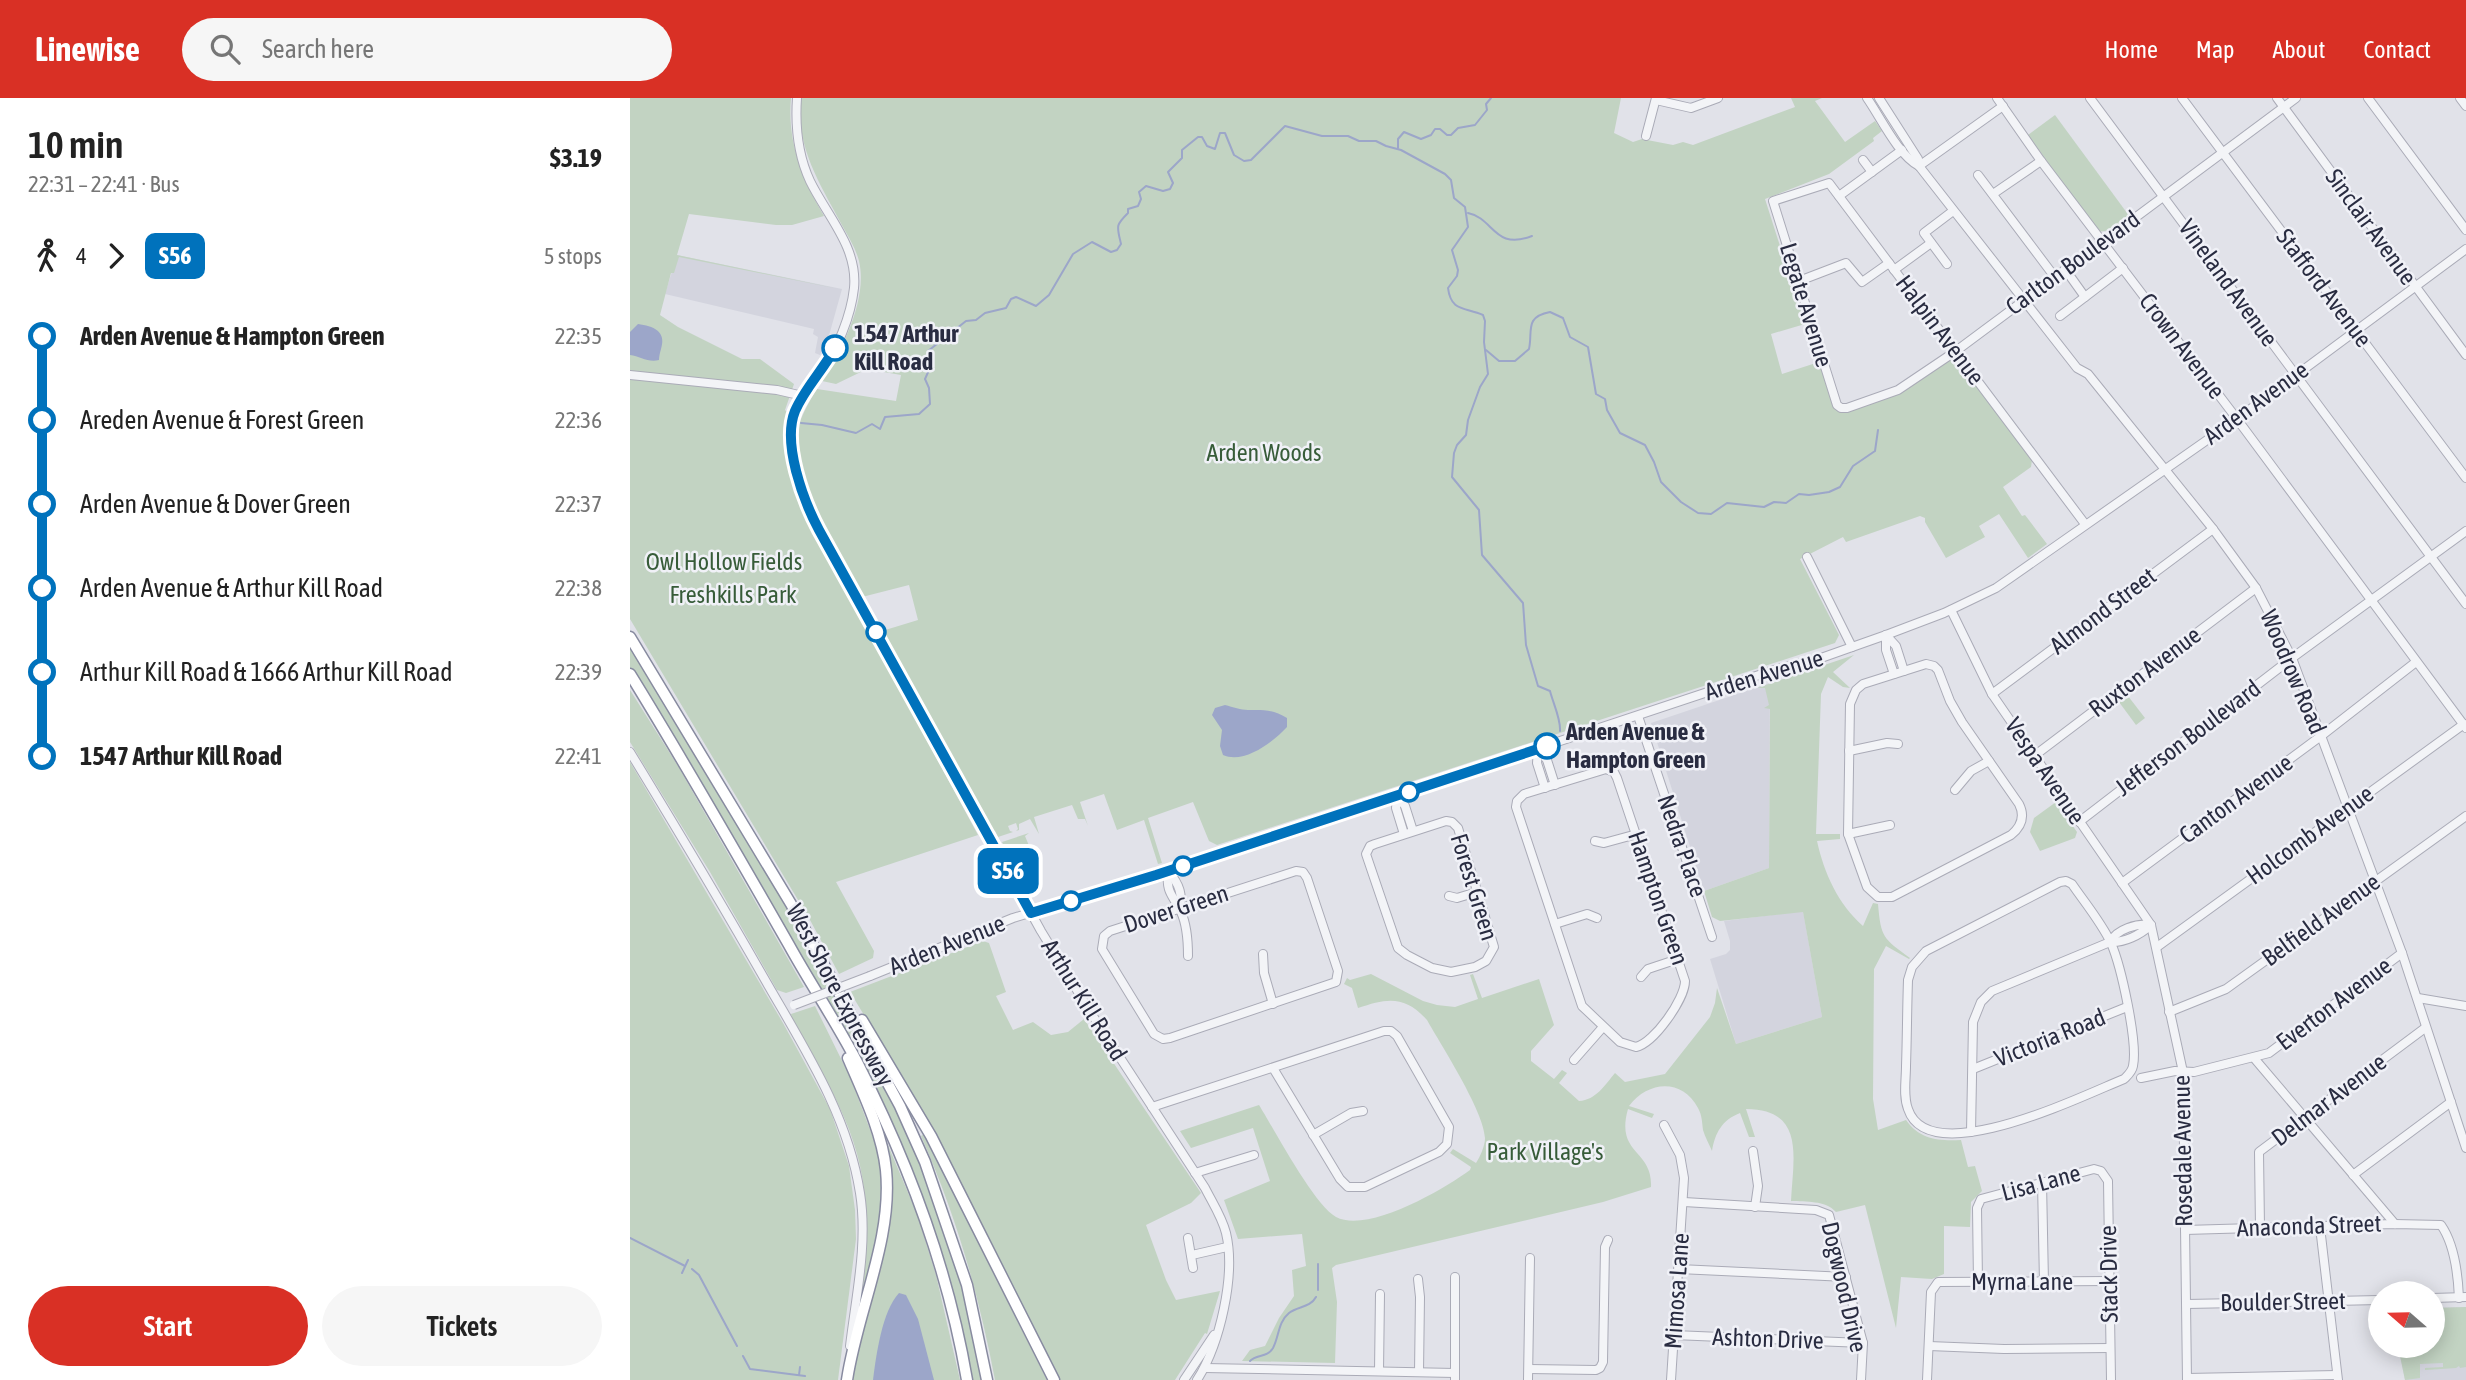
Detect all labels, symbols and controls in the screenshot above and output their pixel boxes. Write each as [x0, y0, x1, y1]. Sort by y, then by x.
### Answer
search box [182, 18, 672, 81]
text: Linewise [35, 30, 140, 68]
icon: search [206, 30, 244, 68]
text: Search here [262, 34, 374, 64]
text: Home [2104, 36, 2158, 63]
text: Map [2196, 36, 2234, 63]
text: About [2272, 36, 2325, 63]
text: Contact [2363, 36, 2431, 63]
text: 10 min [28, 123, 123, 166]
text: $3.19 [550, 143, 602, 173]
street label: Sinclair Avenue [2321, 164, 2422, 290]
text: 22:31 – 22:41 · Bus [28, 171, 180, 197]
street label: Carlton Boulevard [2001, 205, 2145, 320]
street label: Vineland Avenue [2173, 214, 2283, 351]
street label: Stafford Avenue [2271, 223, 2377, 352]
icon: walk [28, 237, 66, 275]
icon: forward [97, 237, 135, 275]
street label: Legate Avenue [1775, 239, 1838, 370]
text: S56 [159, 242, 191, 269]
text: 4 [76, 243, 87, 269]
text: 5 stops [544, 243, 602, 269]
street label: Halpin Avenue [1891, 270, 1990, 390]
street label: Crown Avenue [2134, 288, 2231, 404]
place label: 1547 Arthur Kill Road [854, 320, 959, 375]
text: Arden Avenue & Hampton Green [80, 321, 385, 351]
text: 22:35 [555, 323, 602, 349]
marker: 1547 Arthur Kill Road [822, 335, 848, 361]
street label: Arden Avenue [2198, 356, 2313, 450]
text: Areden Avenue & Forest Green [80, 405, 364, 435]
text: 22:36 [555, 407, 602, 433]
park label: Arden Woods [1206, 439, 1322, 466]
text: Arden Avenue & Dover Green [80, 489, 351, 519]
text: 22:37 [555, 491, 602, 517]
park label: Owl Hollow Fields [646, 548, 802, 575]
street label: Almond Street [2044, 562, 2161, 659]
text: Arden Avenue & Arthur Kill Road [80, 573, 383, 603]
text: 22:38 [555, 575, 602, 601]
park label: Freshkills Park [669, 581, 797, 608]
street label: Woodrow Road [2255, 606, 2332, 738]
street label: Ruxton Avenue [2084, 621, 2206, 722]
unlabelled marker [866, 622, 886, 642]
street label: Arden Avenue [1701, 644, 1826, 705]
text: Arthur Kill Road & 1666 Arthur Kill Road [80, 657, 453, 687]
text: 22:39 [555, 659, 602, 685]
street label: Jefferson Boulevard [2110, 674, 2266, 801]
street label: Vespa Avenue [2000, 712, 2091, 829]
place label: Arden Avenue & Hampton Green [1565, 718, 1706, 773]
marker: Arden Avenue & Hampton Green [1534, 733, 1560, 759]
text: 1547 Arthur Kill Road [80, 741, 282, 771]
text: 22:41 [555, 743, 602, 769]
street label: Canton Avenue [2174, 749, 2297, 849]
street label: Holcomb Avenue [2241, 780, 2378, 890]
unlabelled marker [1399, 782, 1419, 802]
street label: Nedra Place [1652, 791, 1713, 901]
street label: Hampton Green [1623, 827, 1694, 968]
street label: Forest Green [1445, 830, 1504, 944]
line badge: S56 [968, 848, 1048, 894]
unlabelled marker [1173, 856, 1193, 876]
text: S56 [992, 857, 1024, 884]
street label: Belfield Avenue [2257, 868, 2385, 971]
street label: Dover Green [1120, 879, 1232, 938]
unlabelled marker [1061, 891, 1081, 911]
street label: West Shore Expressway [781, 899, 900, 1090]
street label: Arden Avenue [885, 909, 1009, 980]
street label: Arthur Kill Road [1036, 934, 1132, 1065]
street label: Everton Avenue [2271, 952, 2396, 1056]
street label: Victoria Road [1991, 1003, 2109, 1072]
street label: Delmar Avenue [2266, 1048, 2391, 1151]
street label: Rosedale Avenue [2168, 1075, 2197, 1227]
park label: Park Village's [1487, 1138, 1603, 1165]
street label: Lisa Lane [1998, 1159, 2083, 1206]
street label: Anaconda Street [2236, 1209, 2382, 1242]
street label: Dogwood Drive [1816, 1219, 1873, 1355]
street label: Stack Drive [2094, 1225, 2123, 1323]
street label: Mimosa Lane [1659, 1232, 1694, 1350]
street label: Myrna Lane [1971, 1268, 2073, 1295]
north arrow [2368, 1281, 2445, 1358]
map controls [2368, 1281, 2445, 1358]
button: Start [28, 1286, 308, 1366]
button: Tickets [322, 1286, 602, 1366]
street label: Boulder Street [2220, 1287, 2346, 1316]
street label: Ashton Drive [1712, 1323, 1824, 1354]

